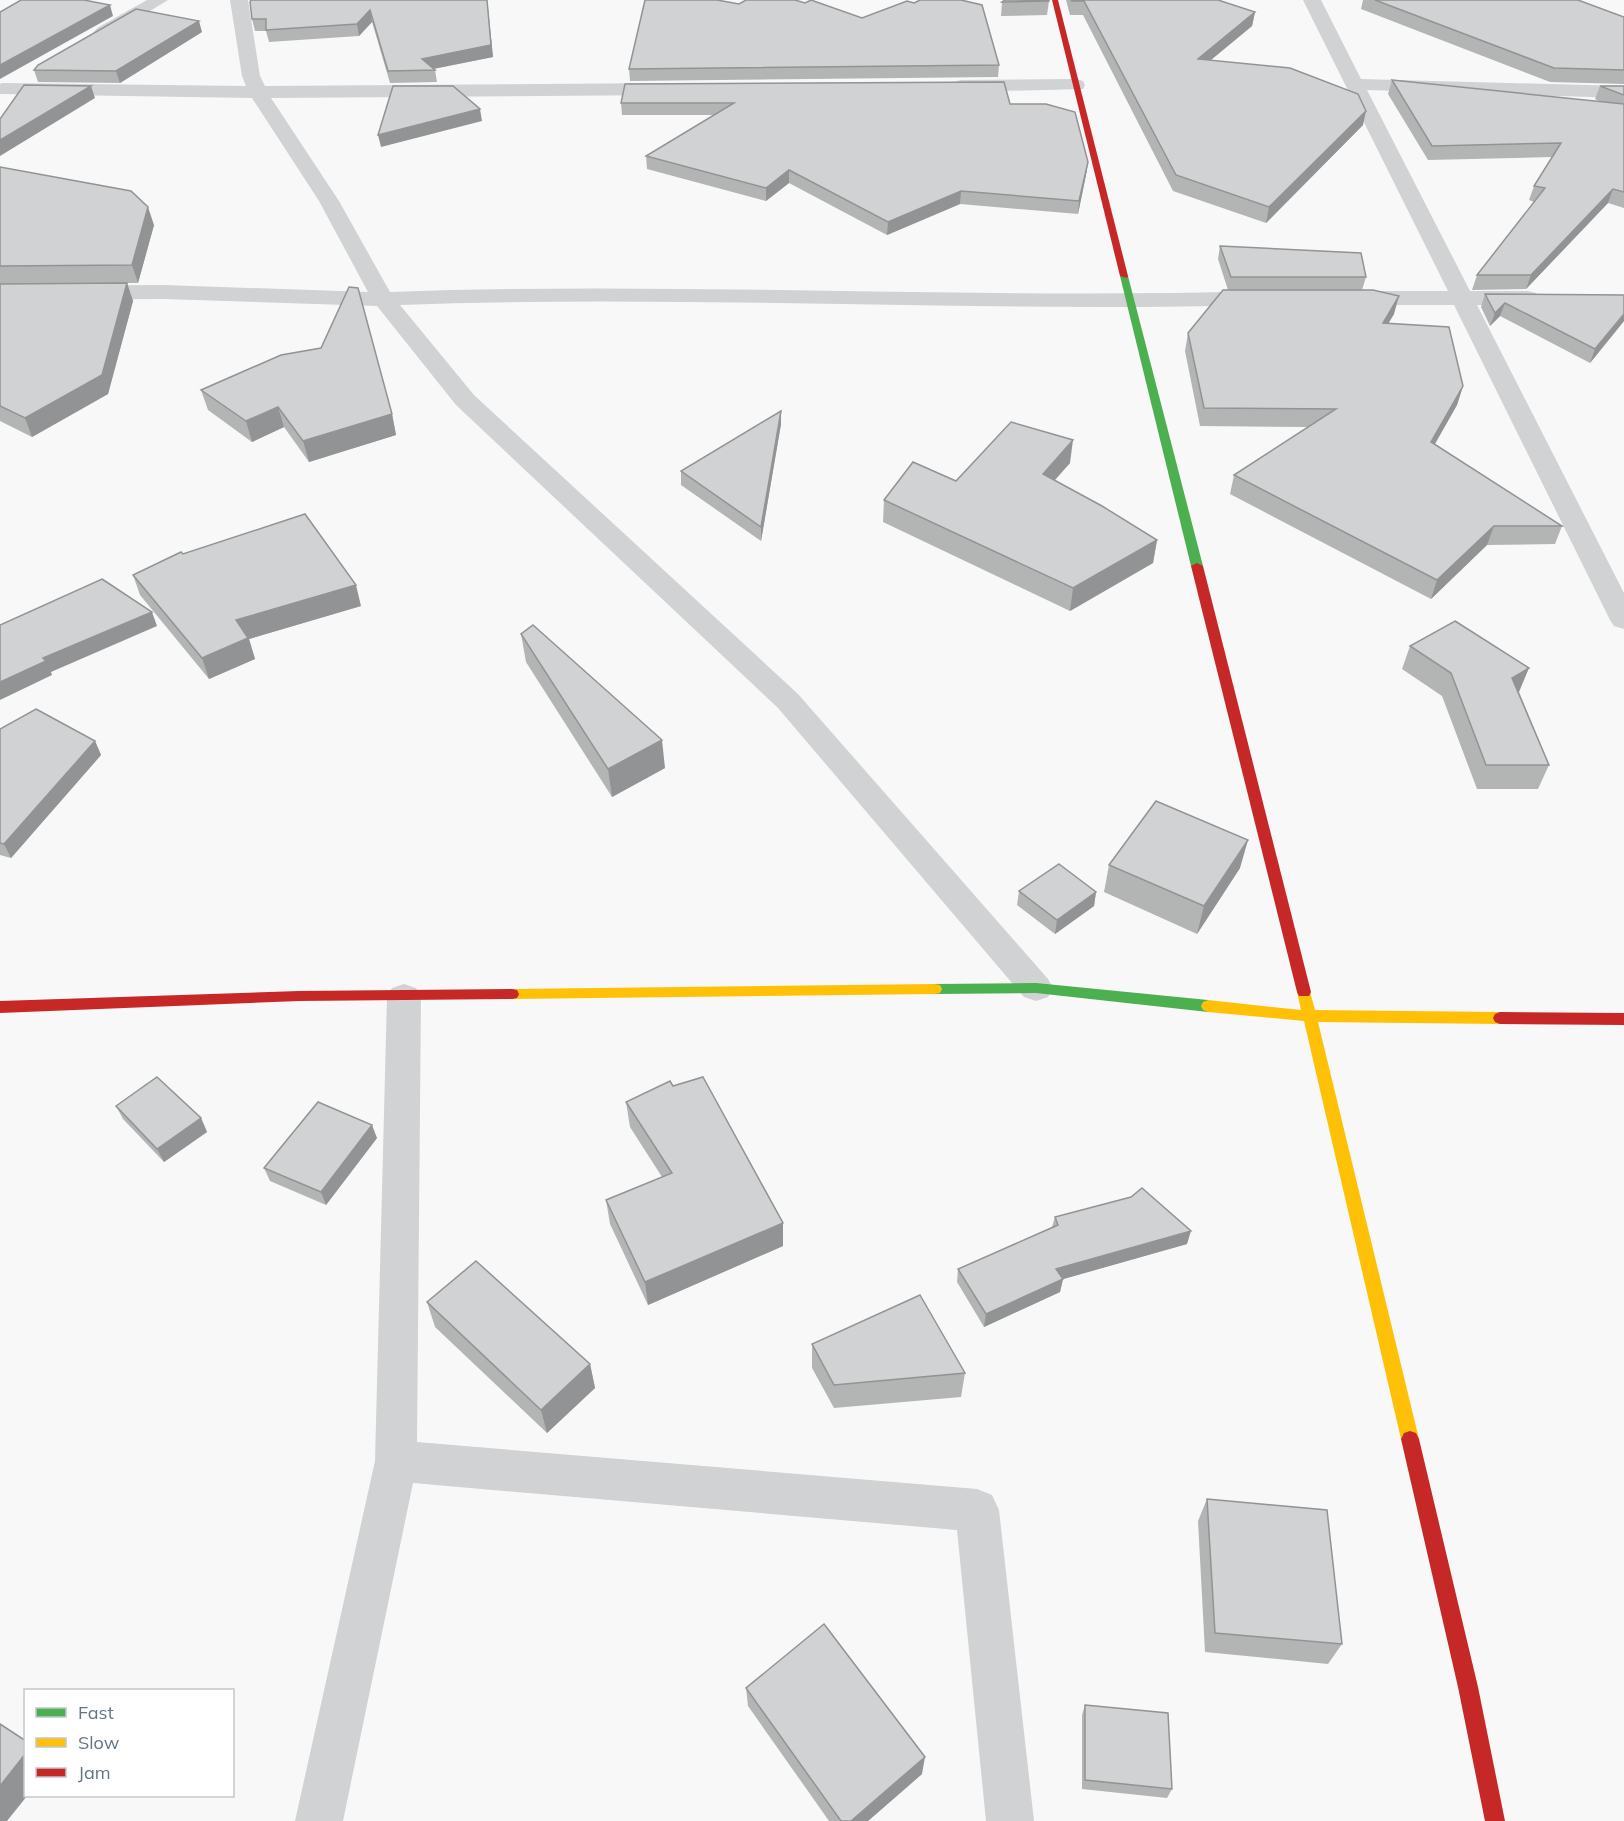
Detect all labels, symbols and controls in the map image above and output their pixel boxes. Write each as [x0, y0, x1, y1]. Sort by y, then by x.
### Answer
legend [24, 1689, 234, 1797]
text: Fast [78, 1701, 114, 1724]
text: Slow [78, 1731, 120, 1754]
text: Jam [78, 1761, 111, 1784]

